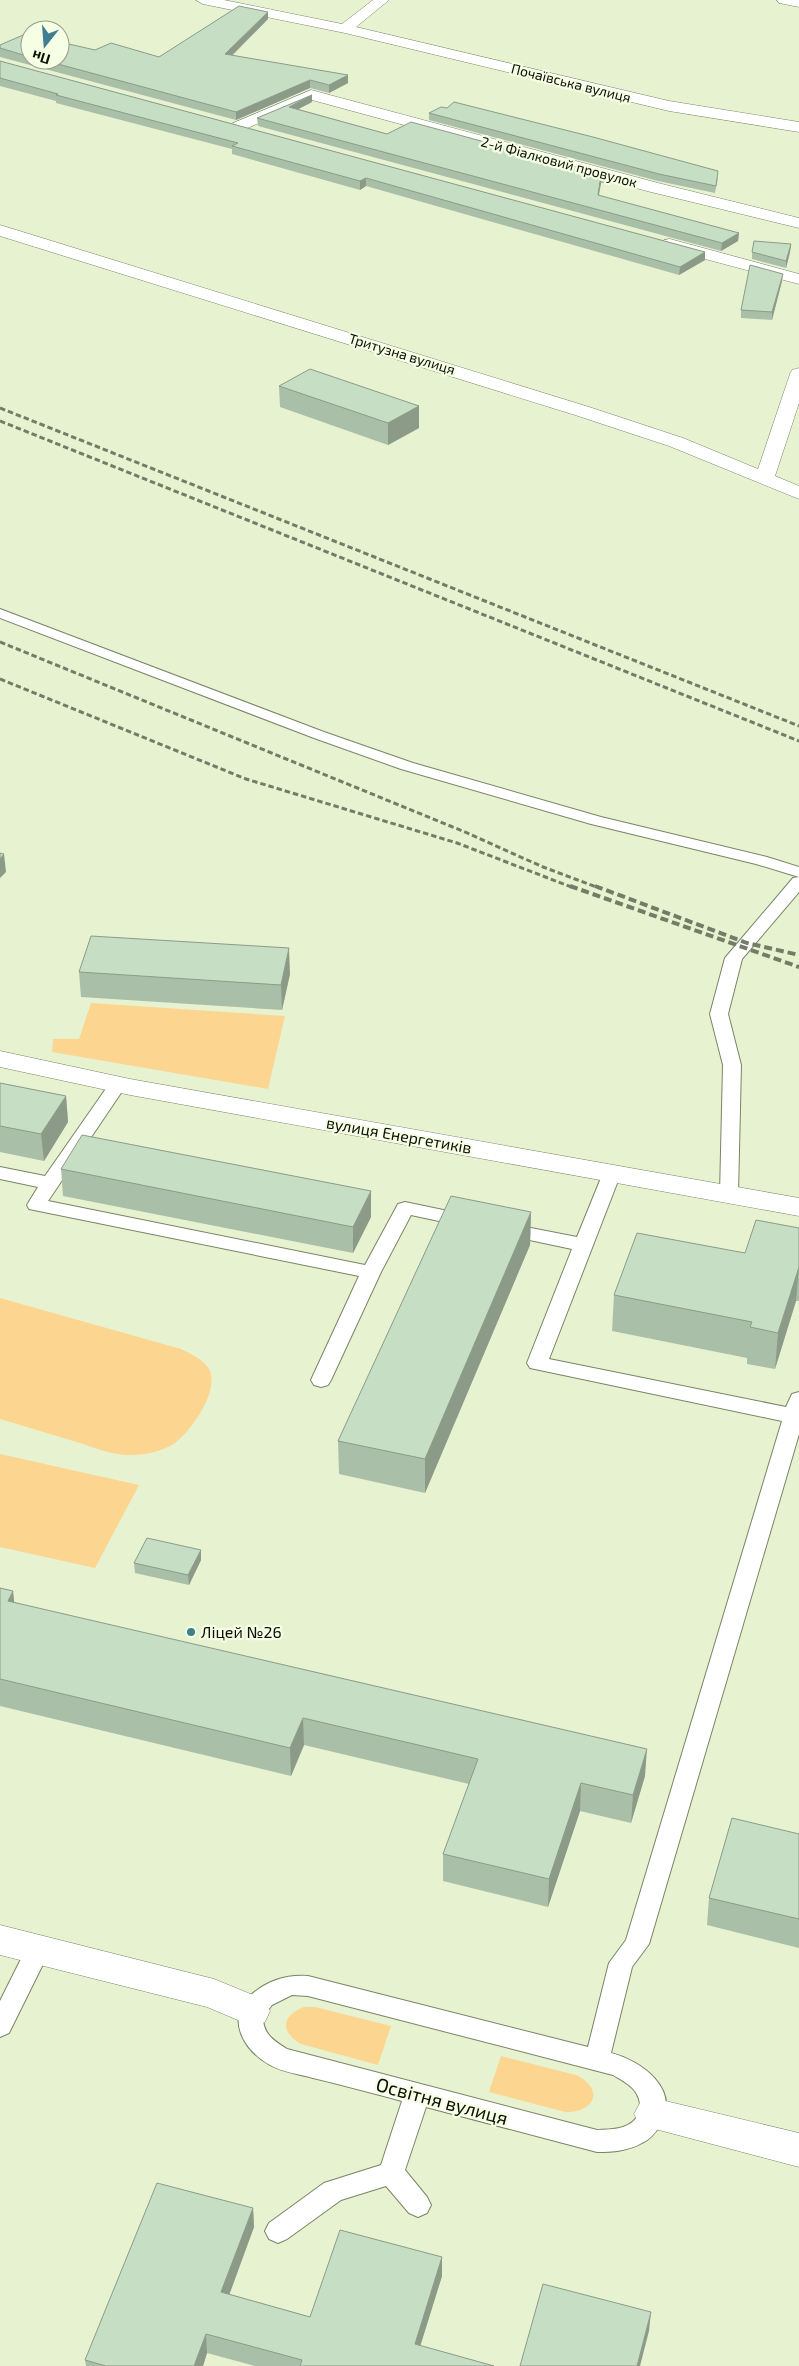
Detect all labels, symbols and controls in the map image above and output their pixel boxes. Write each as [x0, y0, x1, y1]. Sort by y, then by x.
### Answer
north arrow [20, 20, 70, 70]
text: Пн [30, 47, 52, 69]
street label: Почаївська вулиця [509, 59, 633, 106]
street label: 2-й Фіалковий провулок [479, 132, 640, 191]
street label: Тритузна вулиця [347, 329, 457, 378]
street label: вулиця Енергетиків [325, 1112, 473, 1158]
place label: Ліцей №26 [201, 1622, 282, 1641]
marker: Ліцей №26 [185, 1626, 197, 1638]
street label: Освітня вулиця [373, 2072, 511, 2130]

